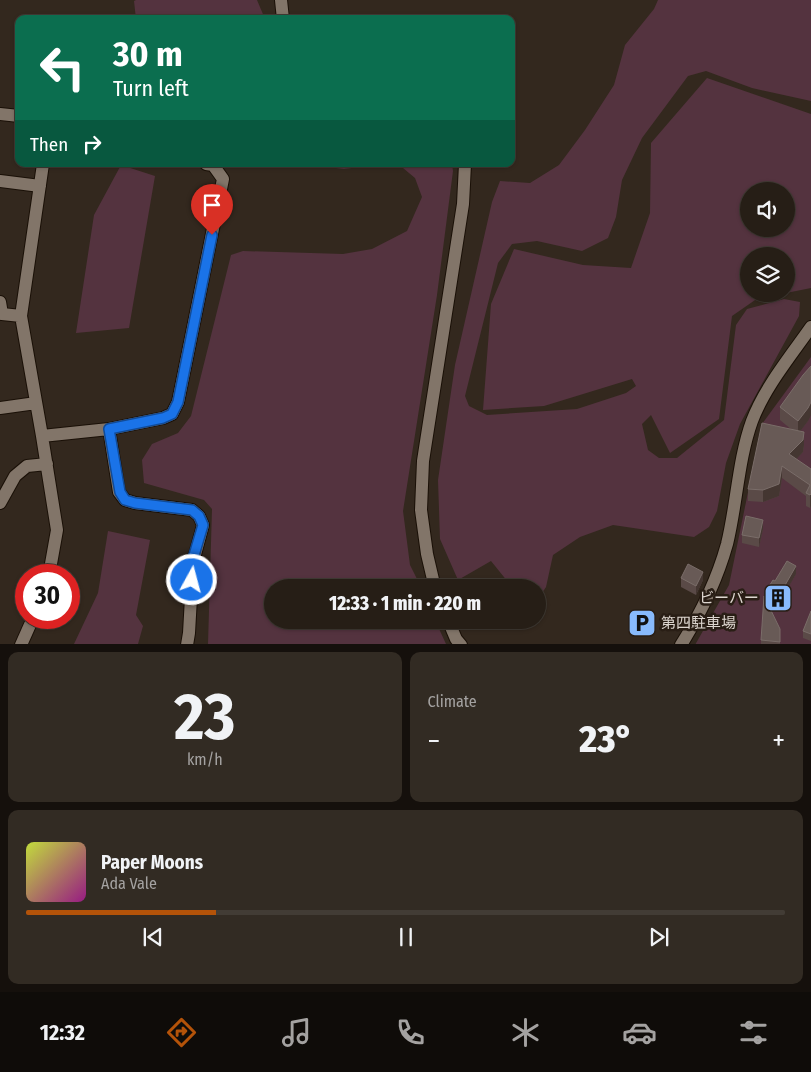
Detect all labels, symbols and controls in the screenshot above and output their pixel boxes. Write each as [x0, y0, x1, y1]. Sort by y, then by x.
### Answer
text: 30 m [113, 33, 183, 75]
icon: left [30, 35, 95, 100]
text: Turn left [113, 75, 189, 102]
icon: right [78, 130, 106, 158]
text: Then [30, 133, 68, 156]
map controls [740, 182, 795, 302]
button: sound [740, 182, 795, 237]
pin [191, 184, 233, 235]
icon: arrive [198, 191, 226, 219]
button: layers [740, 247, 795, 302]
position arrow [165, 553, 217, 605]
speed limit sign: 30 [15, 564, 80, 629]
building icon: ビーバー [763, 583, 793, 613]
place label: ビーバー [699, 589, 759, 607]
text: 12:33 · 1 min · 220 m [329, 592, 481, 615]
parking icon: 第四駐車場 [627, 608, 657, 638]
place label: 第四駐車場 [661, 614, 736, 632]
text: 23 [174, 678, 235, 756]
text: Climate [428, 692, 477, 711]
text: 23° [579, 716, 633, 762]
text: − [428, 724, 440, 757]
text: + [772, 724, 785, 757]
text: km/h [187, 750, 223, 769]
text: Paper Moons [101, 851, 203, 874]
text: Ada Vale [101, 874, 157, 893]
icon: previous [139, 923, 167, 951]
icon: pause [392, 923, 420, 951]
icon: next [645, 923, 673, 951]
icon: directions [164, 1015, 199, 1050]
icon: music [279, 1015, 314, 1050]
icon: phone [393, 1015, 428, 1050]
icon: climate [508, 1015, 543, 1050]
icon: car [622, 1015, 657, 1050]
icon: filters [736, 1015, 771, 1050]
text: 12:32 [40, 1019, 85, 1046]

